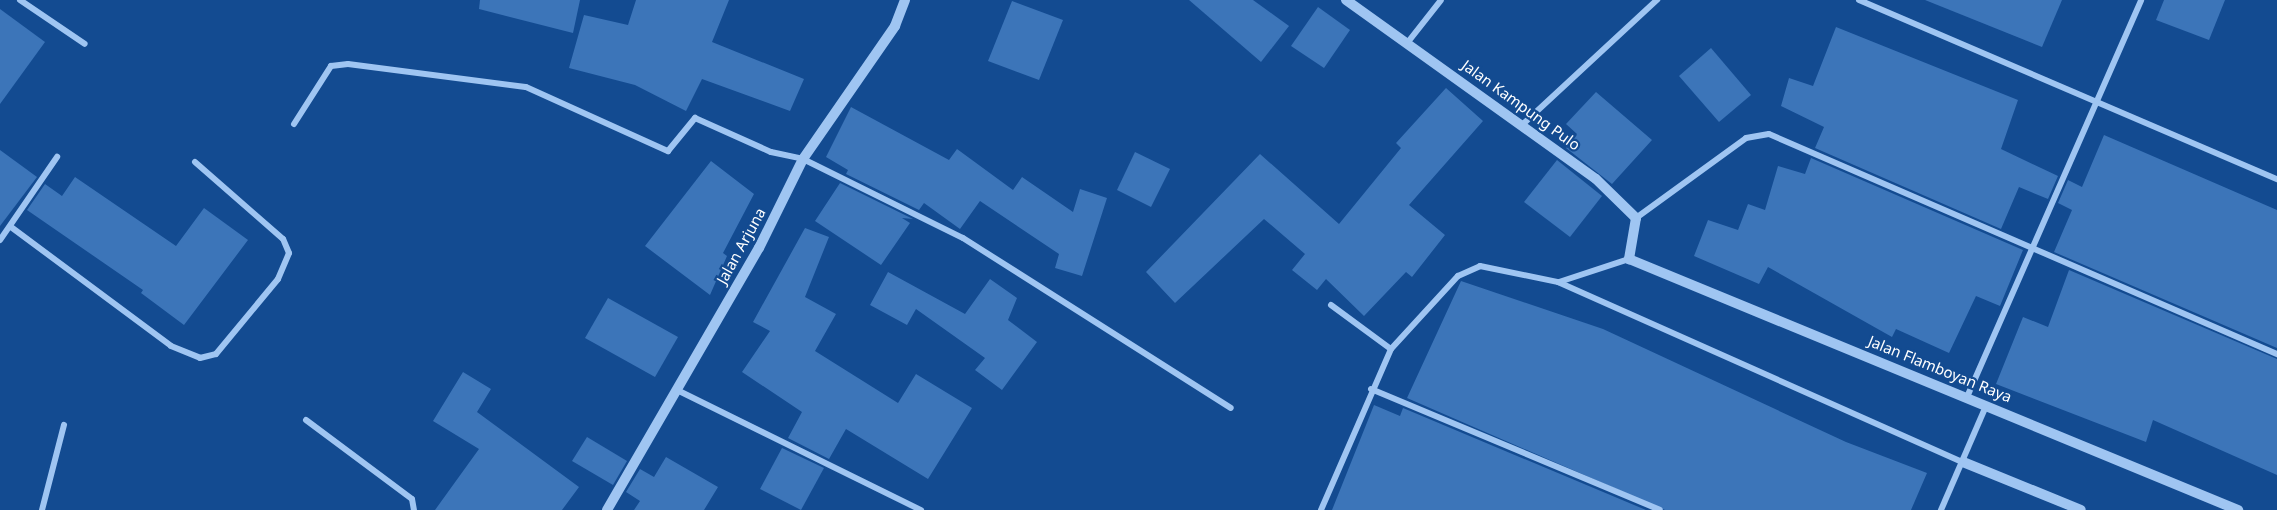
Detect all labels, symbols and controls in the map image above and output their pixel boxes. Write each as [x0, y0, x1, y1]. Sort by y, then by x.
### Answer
street label: Jalan Kampung Pulo [1458, 56, 1584, 154]
street label: Jalan Arjuna [713, 205, 769, 287]
street label: Jalan Flamboyan Raya [1866, 332, 2014, 406]

